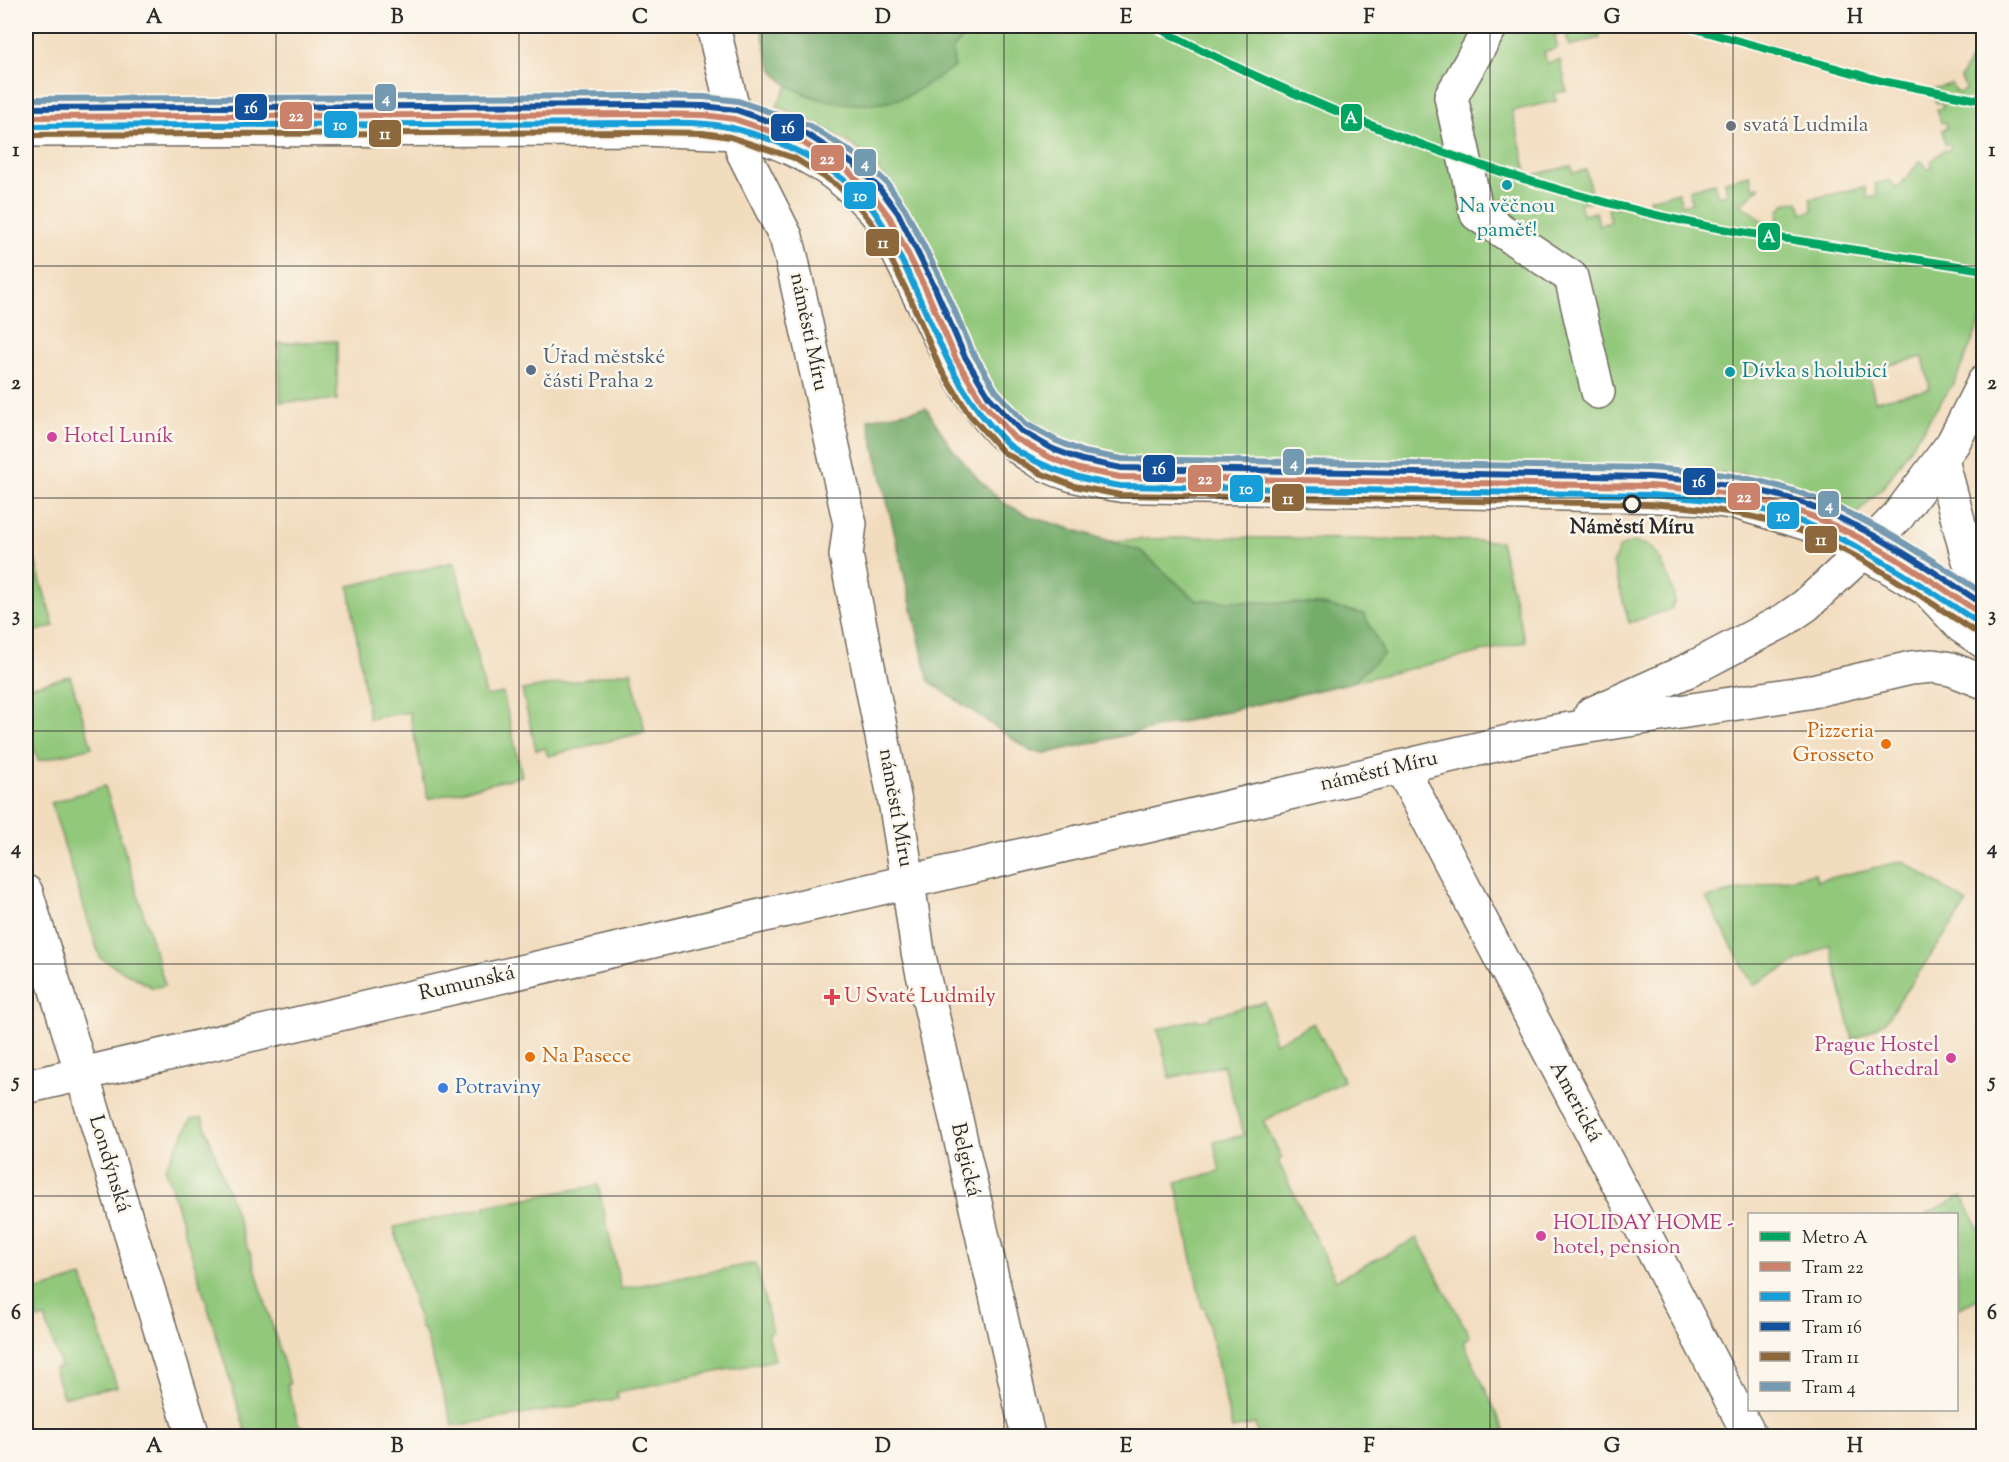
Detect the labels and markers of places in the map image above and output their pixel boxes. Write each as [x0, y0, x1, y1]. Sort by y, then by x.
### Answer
place label: svatá Ludmila [1743, 111, 1869, 141]
marker: svatá Ludmila [1724, 119, 1738, 133]
marker: Na věčnou paměť! [1500, 178, 1514, 192]
place label: Na věčnou paměť! [1459, 192, 1555, 246]
place label: Úřad městské části Praha 2 [543, 343, 665, 397]
place label: Dívka s holubicí [1742, 357, 1888, 387]
marker: Úřad městské části Praha 2 [524, 363, 538, 377]
marker: Dívka s holubicí [1723, 365, 1737, 379]
place label: Hotel Luník [64, 422, 174, 452]
marker: Hotel Luník [45, 430, 59, 444]
marker: Náměstí Míru [1623, 495, 1641, 513]
place label: Náměstí Míru [1570, 513, 1695, 543]
place label: Pizzeria Grosseto [1793, 717, 1874, 771]
marker: Pizzeria Grosseto [1879, 737, 1893, 751]
place label: U Svaté Ludmily [844, 982, 997, 1012]
marker: U Svaté Ludmily [825, 990, 839, 1004]
place label: Prague Hostel Cathedral [1815, 1031, 1939, 1085]
place label: Na Pasece [542, 1042, 631, 1072]
marker: Na Pasece [523, 1050, 537, 1064]
marker: Prague Hostel Cathedral [1944, 1051, 1958, 1065]
place label: Potraviny [455, 1073, 542, 1103]
marker: Potraviny [436, 1081, 450, 1095]
place label: HOLIDAY HOME - hotel, pension [1553, 1209, 1734, 1263]
marker: HOLIDAY HOME - hotel, pension [1534, 1229, 1548, 1243]

